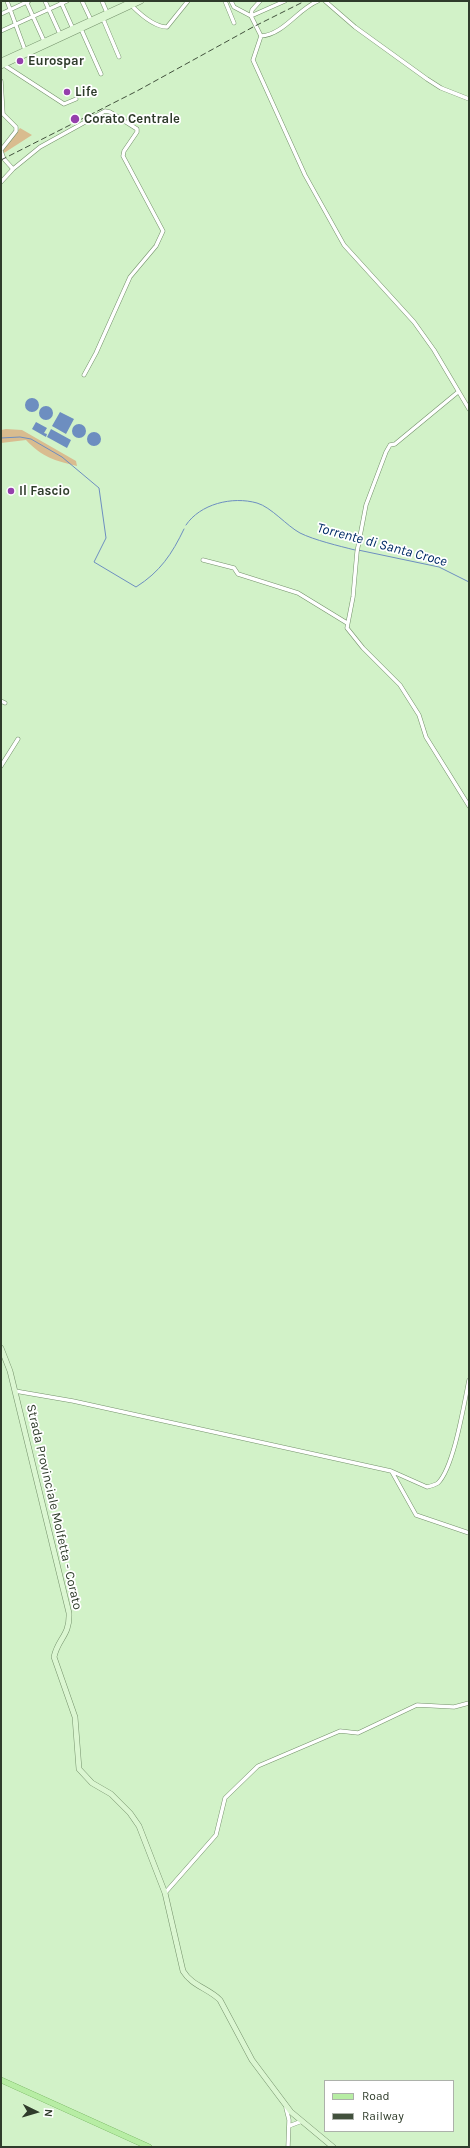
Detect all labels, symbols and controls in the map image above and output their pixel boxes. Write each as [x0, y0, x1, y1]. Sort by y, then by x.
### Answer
place label: Eurospar [28, 53, 84, 69]
marker: Eurospar [15, 56, 25, 66]
place label: Life [75, 84, 97, 100]
marker: Life [62, 87, 72, 97]
place label: Corato Centrale [84, 111, 180, 127]
marker: Corato Centrale [69, 113, 81, 125]
place label: Il Fascio [19, 483, 70, 499]
marker: Il Fascio [6, 486, 16, 496]
water label: Torrente di Santa Croce [315, 520, 449, 570]
street label: Strada Provinciale Molfetta - Corato [23, 1403, 85, 1611]
legend [324, 2080, 454, 2132]
text: Road [362, 2089, 390, 2103]
north arrow [16, 2092, 56, 2132]
text: N [42, 2109, 55, 2118]
text: Railway [362, 2109, 404, 2123]

